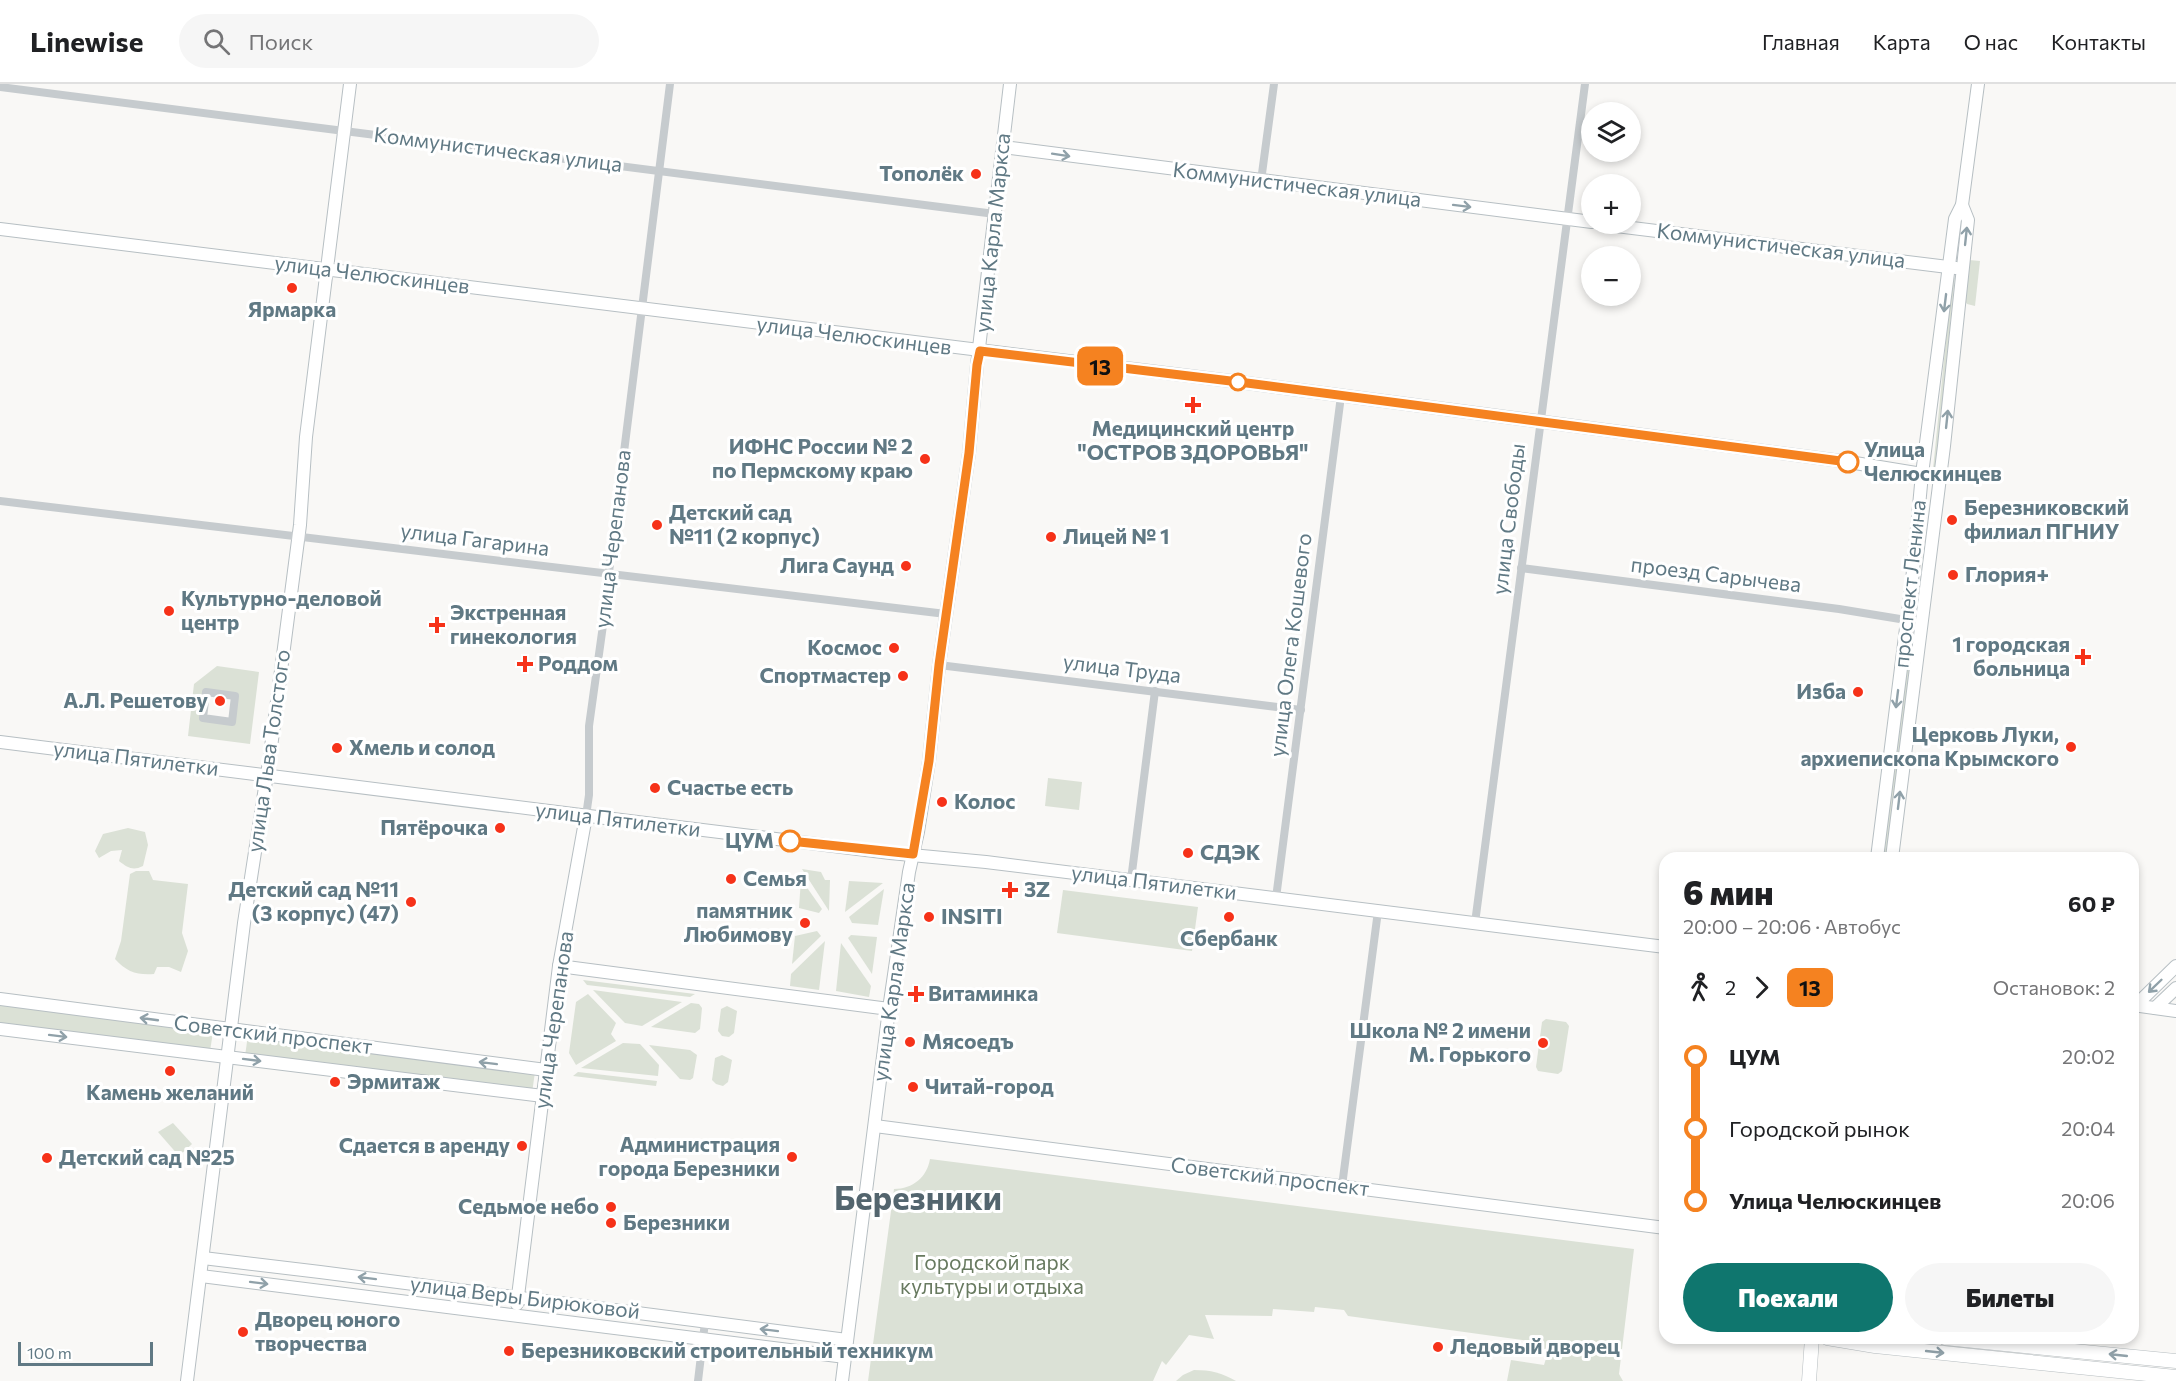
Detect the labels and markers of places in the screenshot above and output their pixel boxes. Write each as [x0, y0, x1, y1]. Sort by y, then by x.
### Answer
place label: Тополёк [879, 160, 964, 185]
marker: Тополёк [969, 167, 983, 181]
marker: Ярмарка [285, 281, 299, 295]
place label: Ярмарка [248, 296, 336, 321]
unlabelled marker [1229, 373, 1247, 391]
marker: Медицинский центр "ОСТРОВ ЗДОРОВЬЯ" [1184, 396, 1202, 414]
place label: Медицинский центр "ОСТРОВ ЗДОРОВЬЯ" [1078, 415, 1308, 464]
place label: ИФНС России № 2 по Пермскому краю [712, 433, 913, 482]
place label: Улица Челюскинцев [1864, 436, 2002, 485]
marker: Улица Челюскинцев [1837, 451, 1859, 473]
marker: ИФНС России № 2 по Пермскому краю [918, 452, 932, 466]
place label: Березниковский филиал ПГНИУ [1964, 494, 2129, 543]
place label: Детский сад №11 (2 корпус) [669, 499, 820, 548]
marker: Березниковский филиал ПГНИУ [1945, 513, 1959, 527]
marker: Детский сад №11 (2 корпус) [650, 518, 664, 532]
place label: Лицей № 1 [1063, 523, 1170, 548]
marker: Лицей № 1 [1044, 530, 1058, 544]
place label: Лига Саунд [780, 552, 894, 577]
marker: Лига Саунд [899, 559, 913, 573]
place label: Глория+ [1965, 561, 2049, 586]
marker: Глория+ [1946, 568, 1960, 582]
place label: Культурно-деловой центр [181, 585, 382, 634]
place label: Экстренная гинекология [450, 599, 577, 648]
marker: Культурно-деловой центр [162, 604, 176, 618]
marker: Экстренная гинекология [428, 616, 446, 634]
place label: 1 городская больница [1952, 631, 2070, 680]
place label: Космос [807, 634, 882, 659]
marker: Космос [887, 641, 901, 655]
marker: 1 городская больница [2074, 648, 2092, 666]
place label: Роддом [538, 650, 618, 675]
marker: Роддом [516, 655, 534, 673]
place label: Спортмастер [760, 662, 891, 687]
marker: Спортмастер [896, 669, 910, 683]
place label: Изба [1796, 678, 1846, 703]
marker: Изба [1851, 685, 1865, 699]
place label: А.Л. Решетову [63, 687, 208, 712]
marker: А.Л. Решетову [213, 694, 227, 708]
place label: Церковь Луки, архиепископа Крымского [1800, 721, 2059, 770]
place label: Хмель и солод [349, 734, 495, 759]
marker: Церковь Луки, архиепископа Крымского [2064, 740, 2078, 754]
marker: Хмель и солод [330, 741, 344, 755]
place label: Счастье есть [667, 774, 793, 799]
marker: Счастье есть [648, 781, 662, 795]
place label: Колос [954, 788, 1015, 813]
marker: Колос [935, 795, 949, 809]
place label: Пятёрочка [380, 814, 488, 839]
marker: Пятёрочка [493, 821, 507, 835]
place label: ЦУМ [725, 827, 774, 852]
marker: ЦУМ [779, 830, 801, 852]
place label: СДЭК [1200, 839, 1261, 864]
marker: СДЭК [1181, 846, 1195, 860]
place label: Семья [743, 865, 807, 890]
marker: Семья [724, 872, 738, 886]
place label: Детский сад №11 (3 корпус) (47) [228, 876, 399, 925]
place label: 3Z [1024, 876, 1050, 901]
marker: 3Z [1001, 881, 1019, 899]
marker: Детский сад №11 (3 корпус) (47) [404, 895, 418, 909]
place label: памятник Любимову [684, 897, 793, 946]
place label: INSITI [941, 903, 1003, 928]
marker: INSITI [922, 910, 936, 924]
marker: Сбербанк [1222, 910, 1236, 924]
marker: памятник Любимову [798, 916, 812, 930]
place label: Сбербанк [1180, 925, 1278, 950]
place label: Витаминка [928, 980, 1038, 1005]
marker: Витаминка [909, 987, 923, 1001]
place label: Школа № 2 имени М. Горького [1349, 1017, 1531, 1066]
place label: Мясоедъ [922, 1028, 1014, 1053]
marker: Мясоедъ [903, 1035, 917, 1049]
marker: Школа № 2 имени М. Горького [1536, 1036, 1550, 1050]
marker: Камень желаний [163, 1064, 177, 1078]
place label: Эрмитаж [347, 1068, 441, 1093]
place label: Читай-город [925, 1073, 1054, 1098]
marker: Эрмитаж [328, 1075, 342, 1089]
place label: Камень желаний [86, 1079, 254, 1104]
marker: Читай-город [906, 1080, 920, 1094]
place label: Администрация города Березники [599, 1131, 780, 1180]
place label: Сдается в аренду [339, 1132, 510, 1157]
marker: Сдается в аренду [515, 1139, 529, 1153]
place label: Детский сад №25 [59, 1144, 235, 1169]
marker: Администрация города Березники [785, 1150, 799, 1164]
marker: Детский сад №25 [40, 1151, 54, 1165]
place label: Седьмое небо [458, 1193, 599, 1218]
marker: Седьмое небо [604, 1200, 618, 1214]
place label: Березники [623, 1209, 730, 1234]
marker: Березники [604, 1216, 618, 1230]
place label: Дворец юного творчества [255, 1306, 400, 1355]
marker: Дворец юного творчества [236, 1325, 250, 1339]
place label: Ледовый дворец [1450, 1333, 1620, 1358]
place label: Березниковский строительный техникум [521, 1337, 933, 1362]
marker: Ледовый дворец [1431, 1340, 1445, 1354]
marker: Березниковский строительный техникум [502, 1344, 516, 1358]

